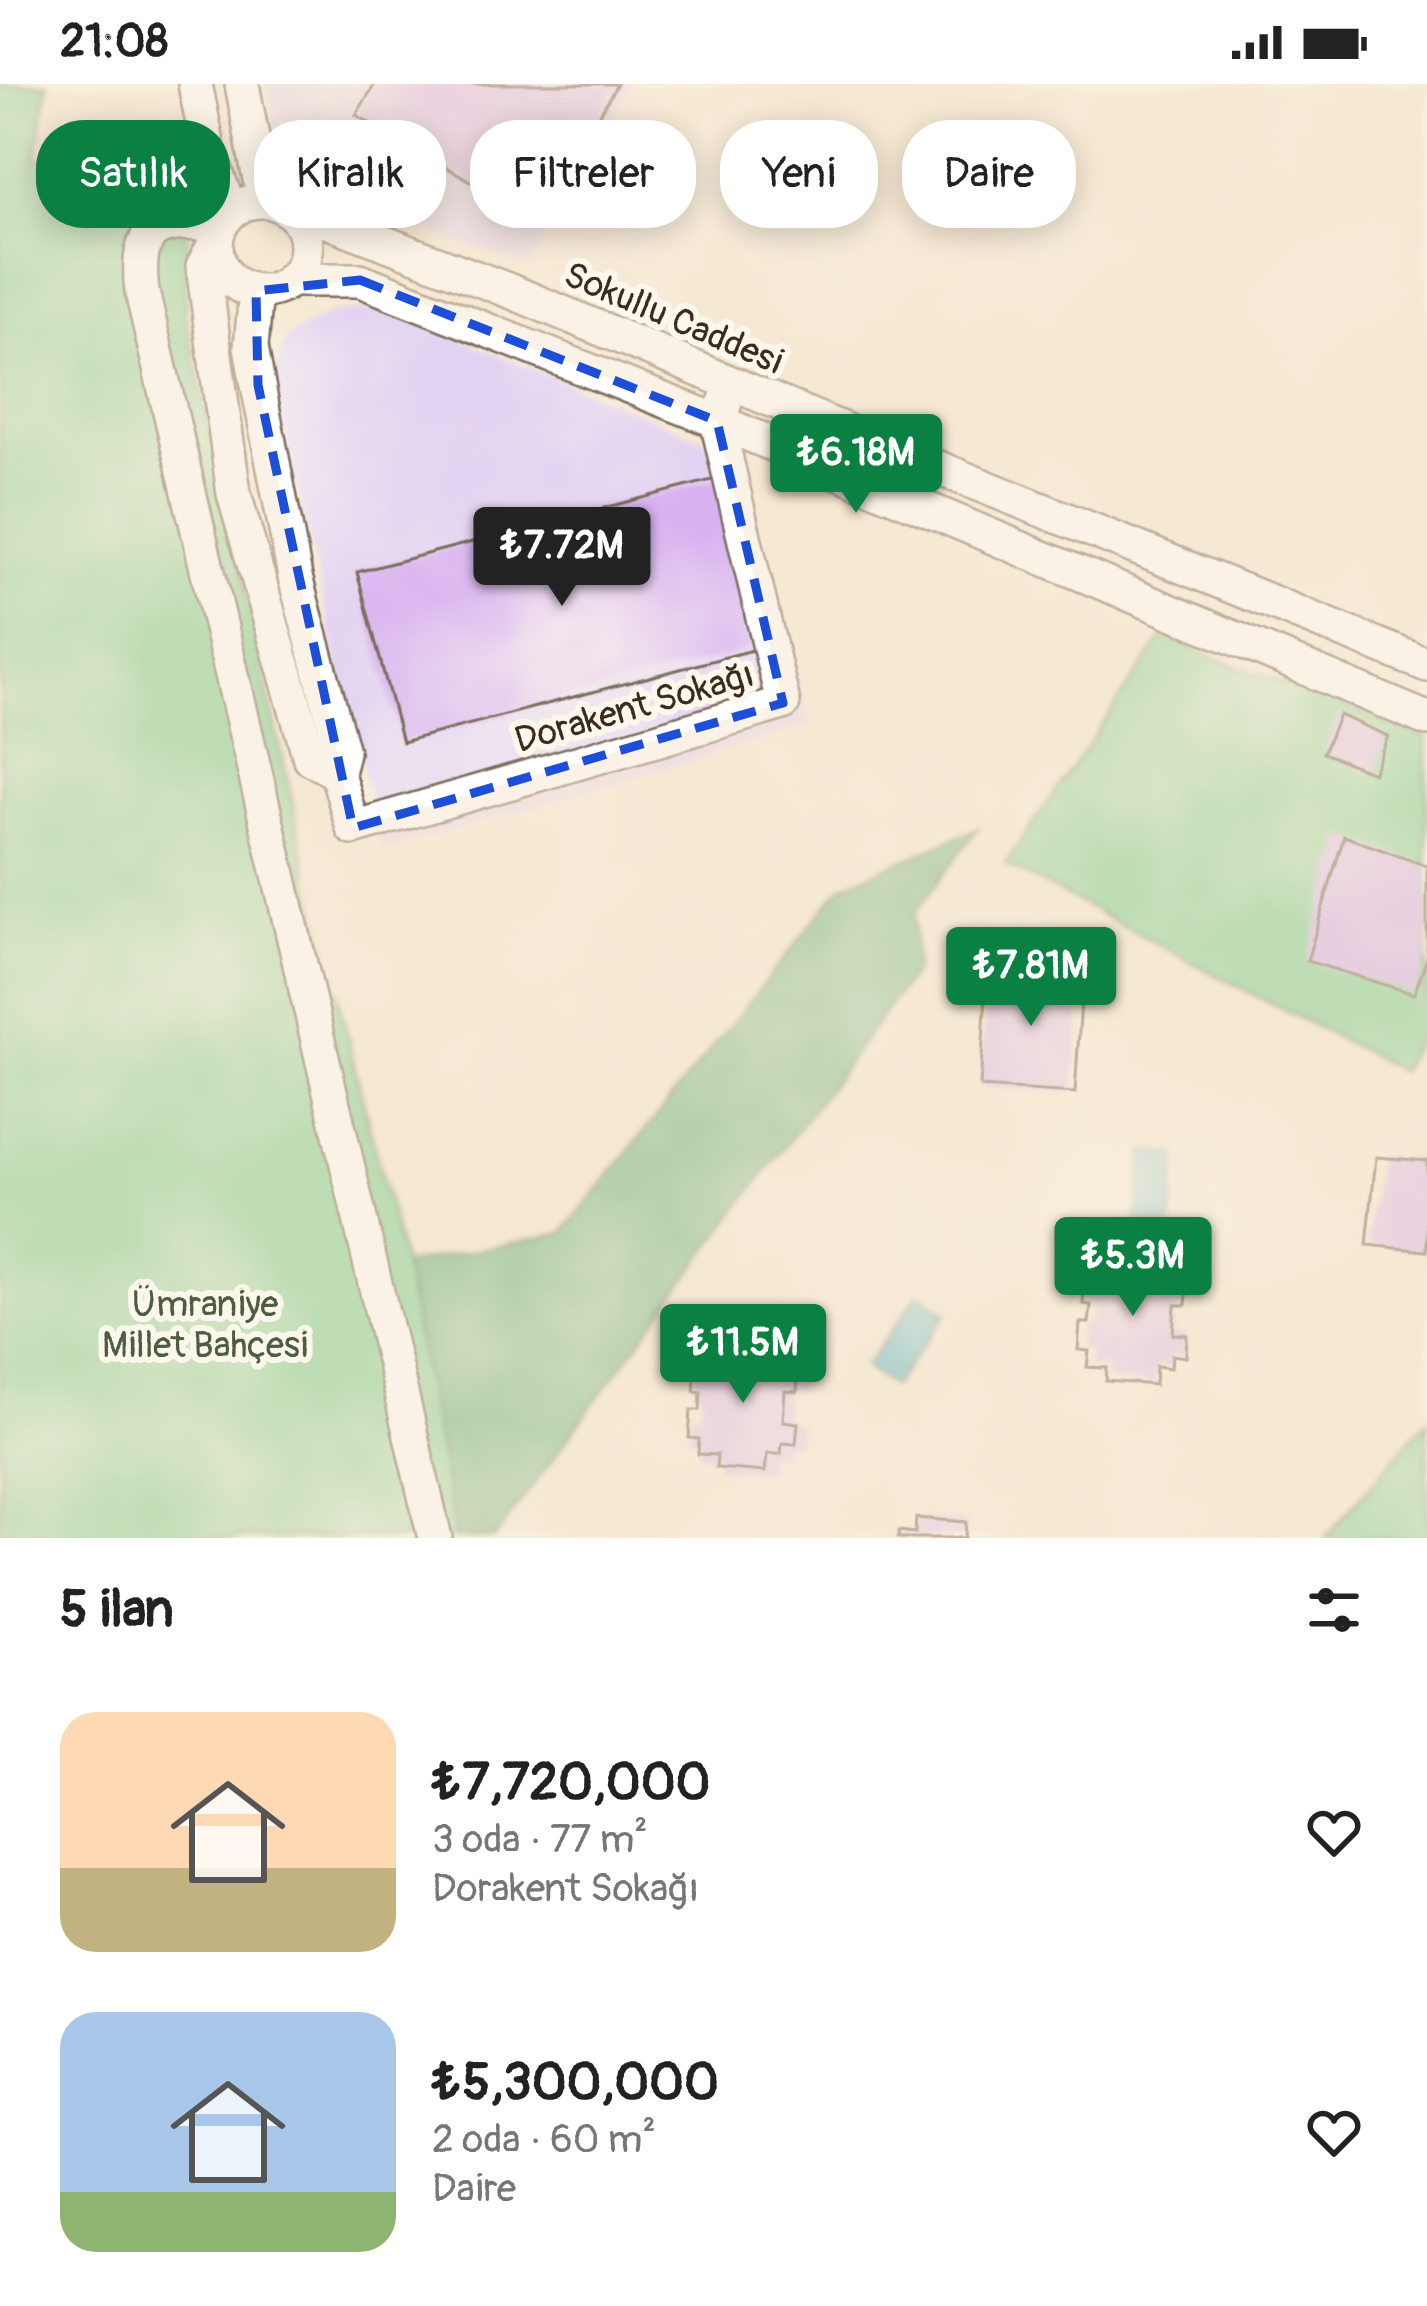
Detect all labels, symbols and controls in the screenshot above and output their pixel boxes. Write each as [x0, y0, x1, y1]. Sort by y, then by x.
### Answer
text: 21:08 [60, 14, 168, 70]
chip: Satılık [36, 120, 230, 228]
chip: Kiralık [254, 120, 446, 228]
chip: Filtreler [470, 120, 696, 228]
chip: Yeni [720, 120, 878, 228]
chip: Daire [902, 120, 1076, 228]
street label: Sokullu Caddesi [557, 252, 790, 385]
pin: ₺6.18M [758, 414, 954, 516]
text: ₺6.18M [797, 428, 915, 477]
pin: ₺7.72M [464, 507, 660, 609]
text: ₺7.72M [500, 521, 624, 570]
street label: Dorakent Sokağı [510, 652, 759, 763]
pin: ₺7.81M [933, 927, 1129, 1029]
text: ₺7.81M [973, 941, 1089, 990]
pin: ₺5.3M [1049, 1217, 1217, 1319]
text: ₺5.3M [1082, 1231, 1184, 1280]
park label: Ümraniye Millet Bahçesi [102, 1282, 308, 1368]
pin: ₺11.5M [645, 1304, 841, 1406]
text: ₺11.5M [687, 1318, 799, 1367]
icon: filters [1301, 1577, 1367, 1643]
text: 5 ilan [60, 1578, 174, 1642]
text: ₺7,720,000 [432, 1751, 710, 1815]
icon: home [156, 1760, 300, 1904]
icon: heart [1301, 1799, 1367, 1865]
text: 3 oda · 77 m² [432, 1815, 648, 1864]
text: Dorakent Sokağı [432, 1864, 699, 1913]
text: ₺5,300,000 [432, 2051, 719, 2115]
icon: home [156, 2060, 300, 2204]
icon: heart [1301, 2099, 1367, 2165]
text: 2 oda · 60 m² [432, 2115, 656, 2164]
text: Daire [432, 2164, 516, 2213]

